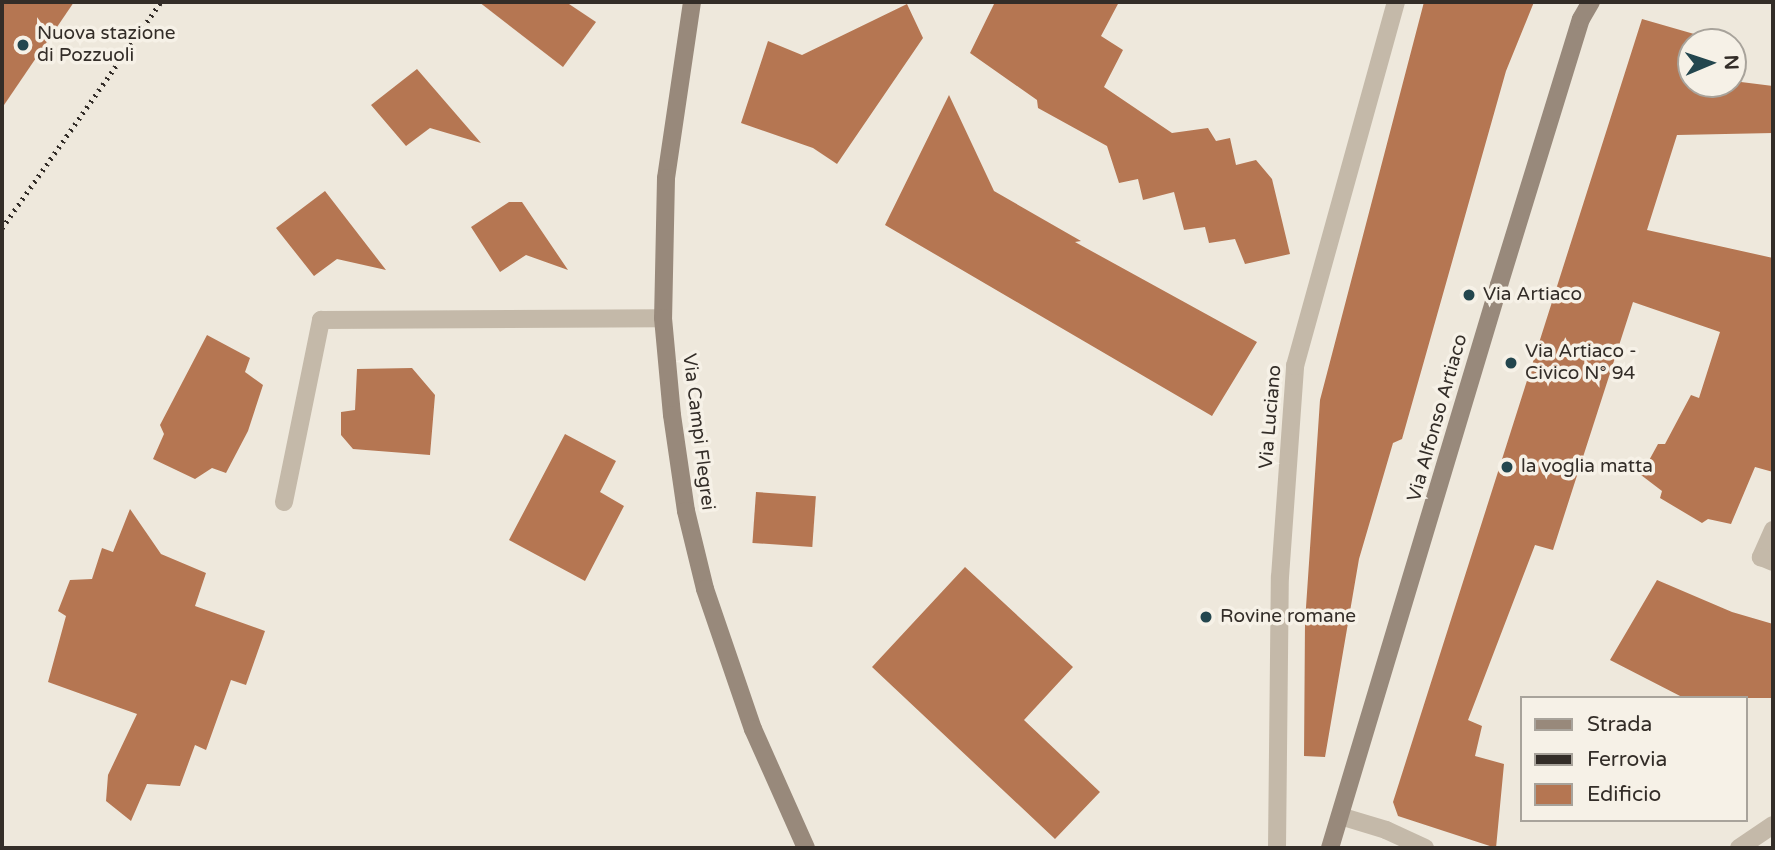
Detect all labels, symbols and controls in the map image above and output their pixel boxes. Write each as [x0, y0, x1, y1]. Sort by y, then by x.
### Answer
place label: Nuova stazione di Pozzuoli [37, 23, 176, 67]
north arrow [1677, 28, 1747, 98]
marker: Nuova stazione di Pozzuoli [15, 37, 31, 53]
text: N [1720, 54, 1742, 70]
place label: Via Artiaco [1483, 284, 1582, 306]
marker: Via Artiaco [1461, 287, 1477, 303]
street label: Via Alfonso Artiaco [1403, 332, 1473, 504]
place label: Via Artiaco - Civico N° 94 [1525, 341, 1637, 385]
street label: Via Campi Flegrei [677, 352, 719, 512]
marker: Via Artiaco - Civico N° 94 [1503, 355, 1519, 371]
street label: Via Luciano [1255, 364, 1287, 470]
place label: la voglia matta [1521, 456, 1653, 478]
marker: la voglia matta [1499, 459, 1515, 475]
place label: Rovine romane [1220, 606, 1356, 628]
marker: Rovine romane [1198, 609, 1214, 625]
legend [1520, 696, 1747, 822]
text: Strada [1587, 712, 1652, 737]
text: Ferrovia [1587, 747, 1667, 772]
text: Edificio [1587, 782, 1661, 807]

